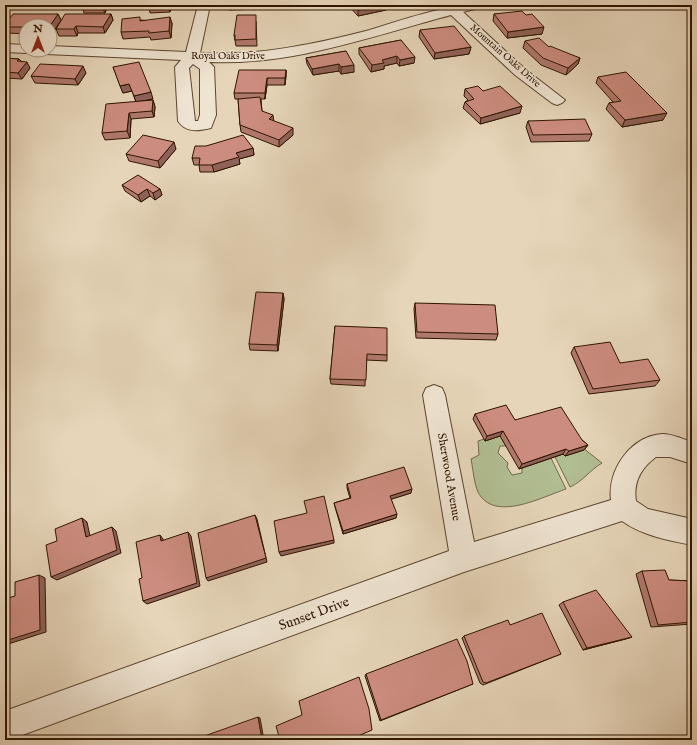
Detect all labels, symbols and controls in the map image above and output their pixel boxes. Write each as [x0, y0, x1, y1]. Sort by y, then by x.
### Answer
north arrow [18, 18, 58, 58]
text: N [32, 22, 43, 36]
street label: Mountain Oaks Drive [467, 22, 544, 91]
street label: Royal Oaks Drive [191, 50, 265, 63]
street label: Sherwood Avenue [434, 432, 464, 523]
street label: Sunset Drive [276, 593, 352, 635]

